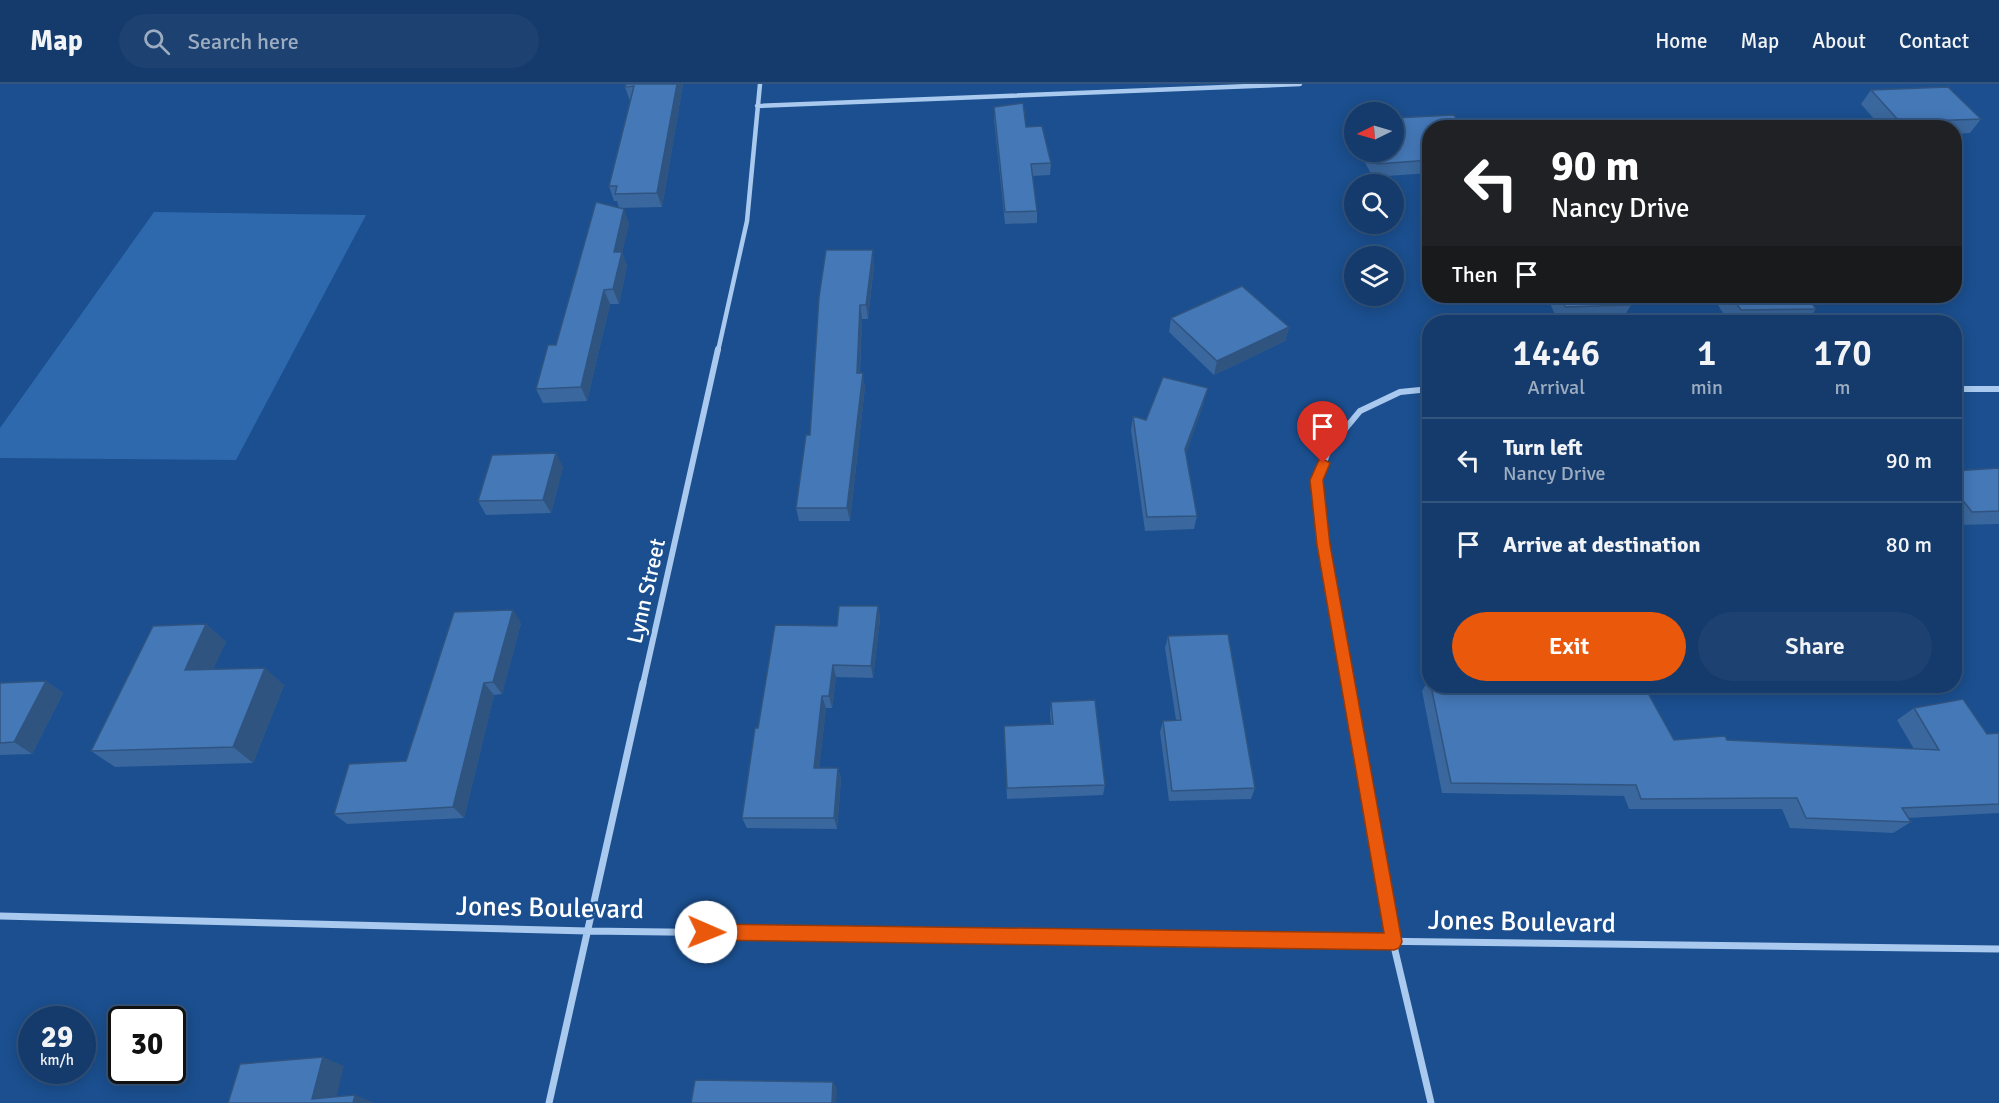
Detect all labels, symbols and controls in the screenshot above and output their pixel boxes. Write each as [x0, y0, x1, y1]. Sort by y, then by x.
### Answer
search box [119, 14, 539, 68]
text: Map [30, 24, 83, 58]
icon: search [140, 25, 173, 58]
text: Search here [188, 28, 299, 55]
text: Home [1655, 28, 1708, 54]
text: Map [1741, 28, 1779, 54]
text: About [1812, 28, 1866, 54]
text: Contact [1899, 28, 1969, 54]
north arrow [1344, 102, 1404, 162]
map controls [1344, 102, 1404, 306]
text: 90 m [1551, 141, 1640, 192]
icon: left [1452, 144, 1530, 222]
button: search [1344, 174, 1404, 234]
text: Nancy Drive [1551, 192, 1689, 225]
button: layers [1344, 246, 1404, 306]
icon: arrive [1510, 258, 1543, 291]
text: Then [1452, 261, 1498, 288]
text: 14:46 [1512, 331, 1600, 376]
text: 1 [1697, 331, 1717, 376]
text: 170 [1813, 331, 1872, 376]
text: Arrival [1528, 375, 1585, 400]
text: min [1691, 375, 1723, 400]
text: m [1834, 375, 1850, 400]
pin [1297, 401, 1348, 463]
icon: arrive [1306, 410, 1339, 443]
text: Turn left [1503, 434, 1583, 461]
icon: left [1452, 444, 1485, 477]
text: 90 m [1886, 447, 1932, 474]
text: Nancy Drive [1503, 461, 1606, 486]
icon: arrive [1452, 528, 1485, 561]
text: Arrive at destination [1503, 531, 1700, 558]
text: 80 m [1886, 531, 1932, 558]
street label: Lynn Street [621, 536, 671, 646]
button: Exit [1452, 612, 1686, 681]
button: Share [1698, 612, 1932, 681]
street label: Jones Boulevard [456, 890, 644, 926]
position arrow [674, 900, 738, 964]
street label: Jones Boulevard [1428, 904, 1616, 940]
speed limit sign: 30 [108, 1006, 186, 1084]
text: 29 [41, 1019, 73, 1056]
text: km/h [40, 1051, 74, 1069]

